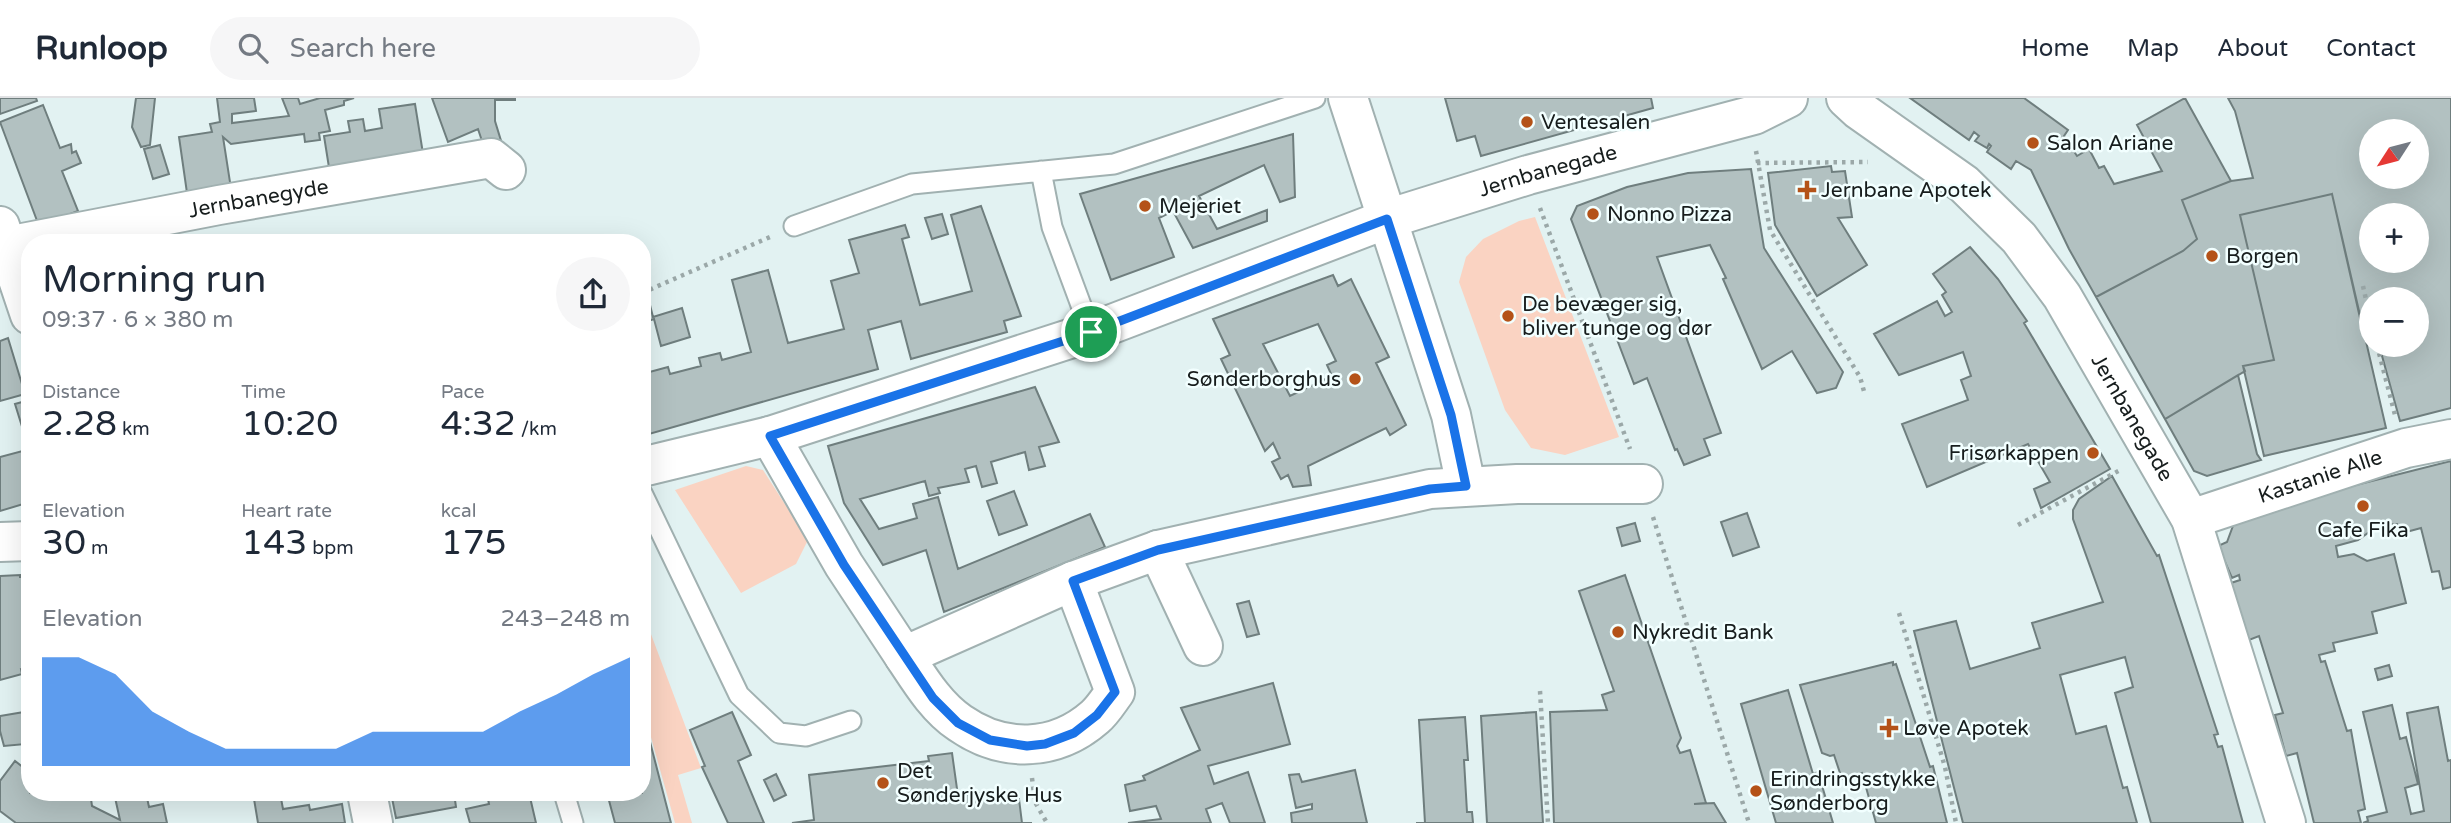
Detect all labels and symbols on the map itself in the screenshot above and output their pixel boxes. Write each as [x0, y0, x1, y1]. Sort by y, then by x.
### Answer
place label: Ventesalen [1541, 110, 1650, 135]
marker: Ventesalen [1519, 114, 1535, 130]
north arrow [2359, 119, 2429, 189]
place label: Salon Ariane [2047, 131, 2173, 156]
marker: Salon Ariane [2025, 135, 2041, 151]
street label: Jernbanegade [1476, 140, 1620, 203]
street label: Jernbanegyde [186, 174, 331, 224]
place label: Jernbane Apotek [1821, 178, 1991, 203]
marker: Jernbane Apotek [1799, 182, 1815, 198]
place label: Mejeriet [1159, 194, 1241, 219]
marker: Mejeriet [1137, 198, 1153, 214]
place label: Nonno Pizza [1607, 202, 1732, 227]
marker: Nonno Pizza [1585, 206, 1601, 222]
place label: Borgen [2226, 244, 2299, 269]
marker: Borgen [2204, 248, 2220, 264]
place label: De bevæger sig, bliver tunge og dør [1522, 292, 1712, 341]
pin [1061, 302, 1121, 362]
marker: De bevæger sig, bliver tunge og dør [1500, 308, 1516, 324]
street label: Jernbanegade [2085, 350, 2179, 486]
place label: Sønderborghus [1187, 367, 1341, 392]
marker: Sønderborghus [1347, 371, 1363, 387]
place label: Frisørkappen [1948, 441, 2079, 466]
marker: Frisørkappen [2085, 445, 2101, 461]
street label: Kastanie Alle [2255, 445, 2386, 509]
marker: Cafe Fika [2355, 498, 2371, 514]
place label: Cafe Fika [2317, 518, 2409, 543]
place label: Nykredit Bank [1632, 620, 1774, 645]
marker: Nykredit Bank [1610, 624, 1626, 640]
place label: Løve Apotek [1903, 716, 2029, 741]
marker: Løve Apotek [1881, 720, 1897, 736]
place label: Det Sønderjyske Hus [897, 759, 1062, 808]
place label: Erindringsstykke Sønderborg [1770, 767, 1936, 816]
marker: Det Sønderjyske Hus [875, 775, 891, 791]
marker: Erindringsstykke Sønderborg [1748, 783, 1764, 799]

